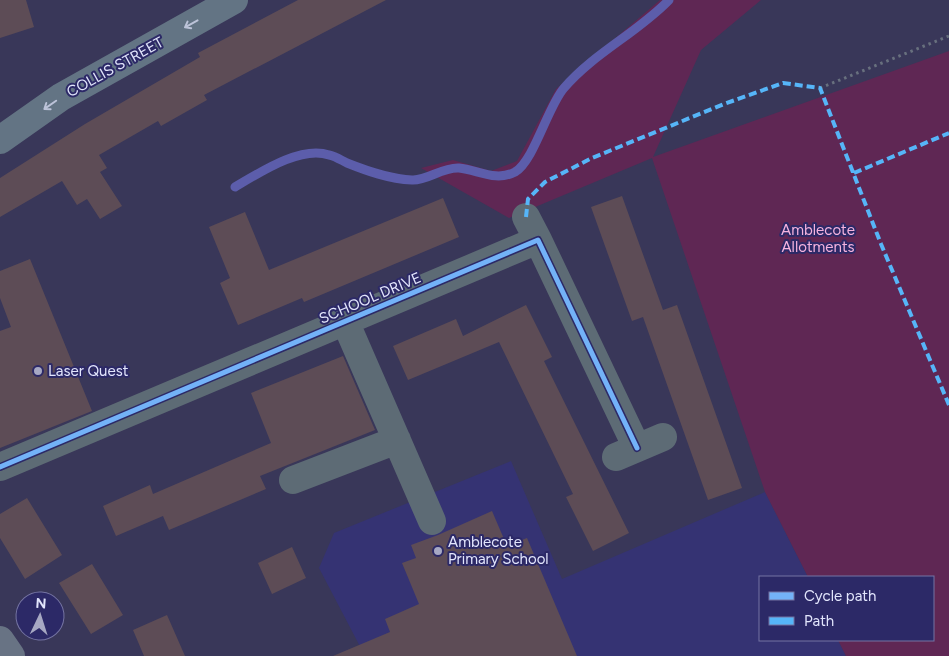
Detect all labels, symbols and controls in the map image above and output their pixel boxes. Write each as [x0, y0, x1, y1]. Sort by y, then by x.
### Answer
one-way arrow [184, 19, 199, 29]
street label: COLLIS STREET [63, 33, 167, 101]
one-way arrow [44, 100, 58, 110]
park label: Amblecote Allotments [781, 221, 855, 256]
street label: SCHOOL DRIVE [316, 268, 424, 328]
place label: Laser Quest [48, 362, 129, 380]
marker: Laser Quest [32, 365, 44, 377]
place label: Amblecote Primary School [448, 533, 549, 568]
marker: Amblecote Primary School [432, 545, 444, 557]
legend [759, 576, 934, 641]
text: Cycle path [804, 587, 876, 605]
north arrow [15, 591, 65, 641]
text: N [35, 595, 47, 612]
text: Path [804, 612, 834, 630]

